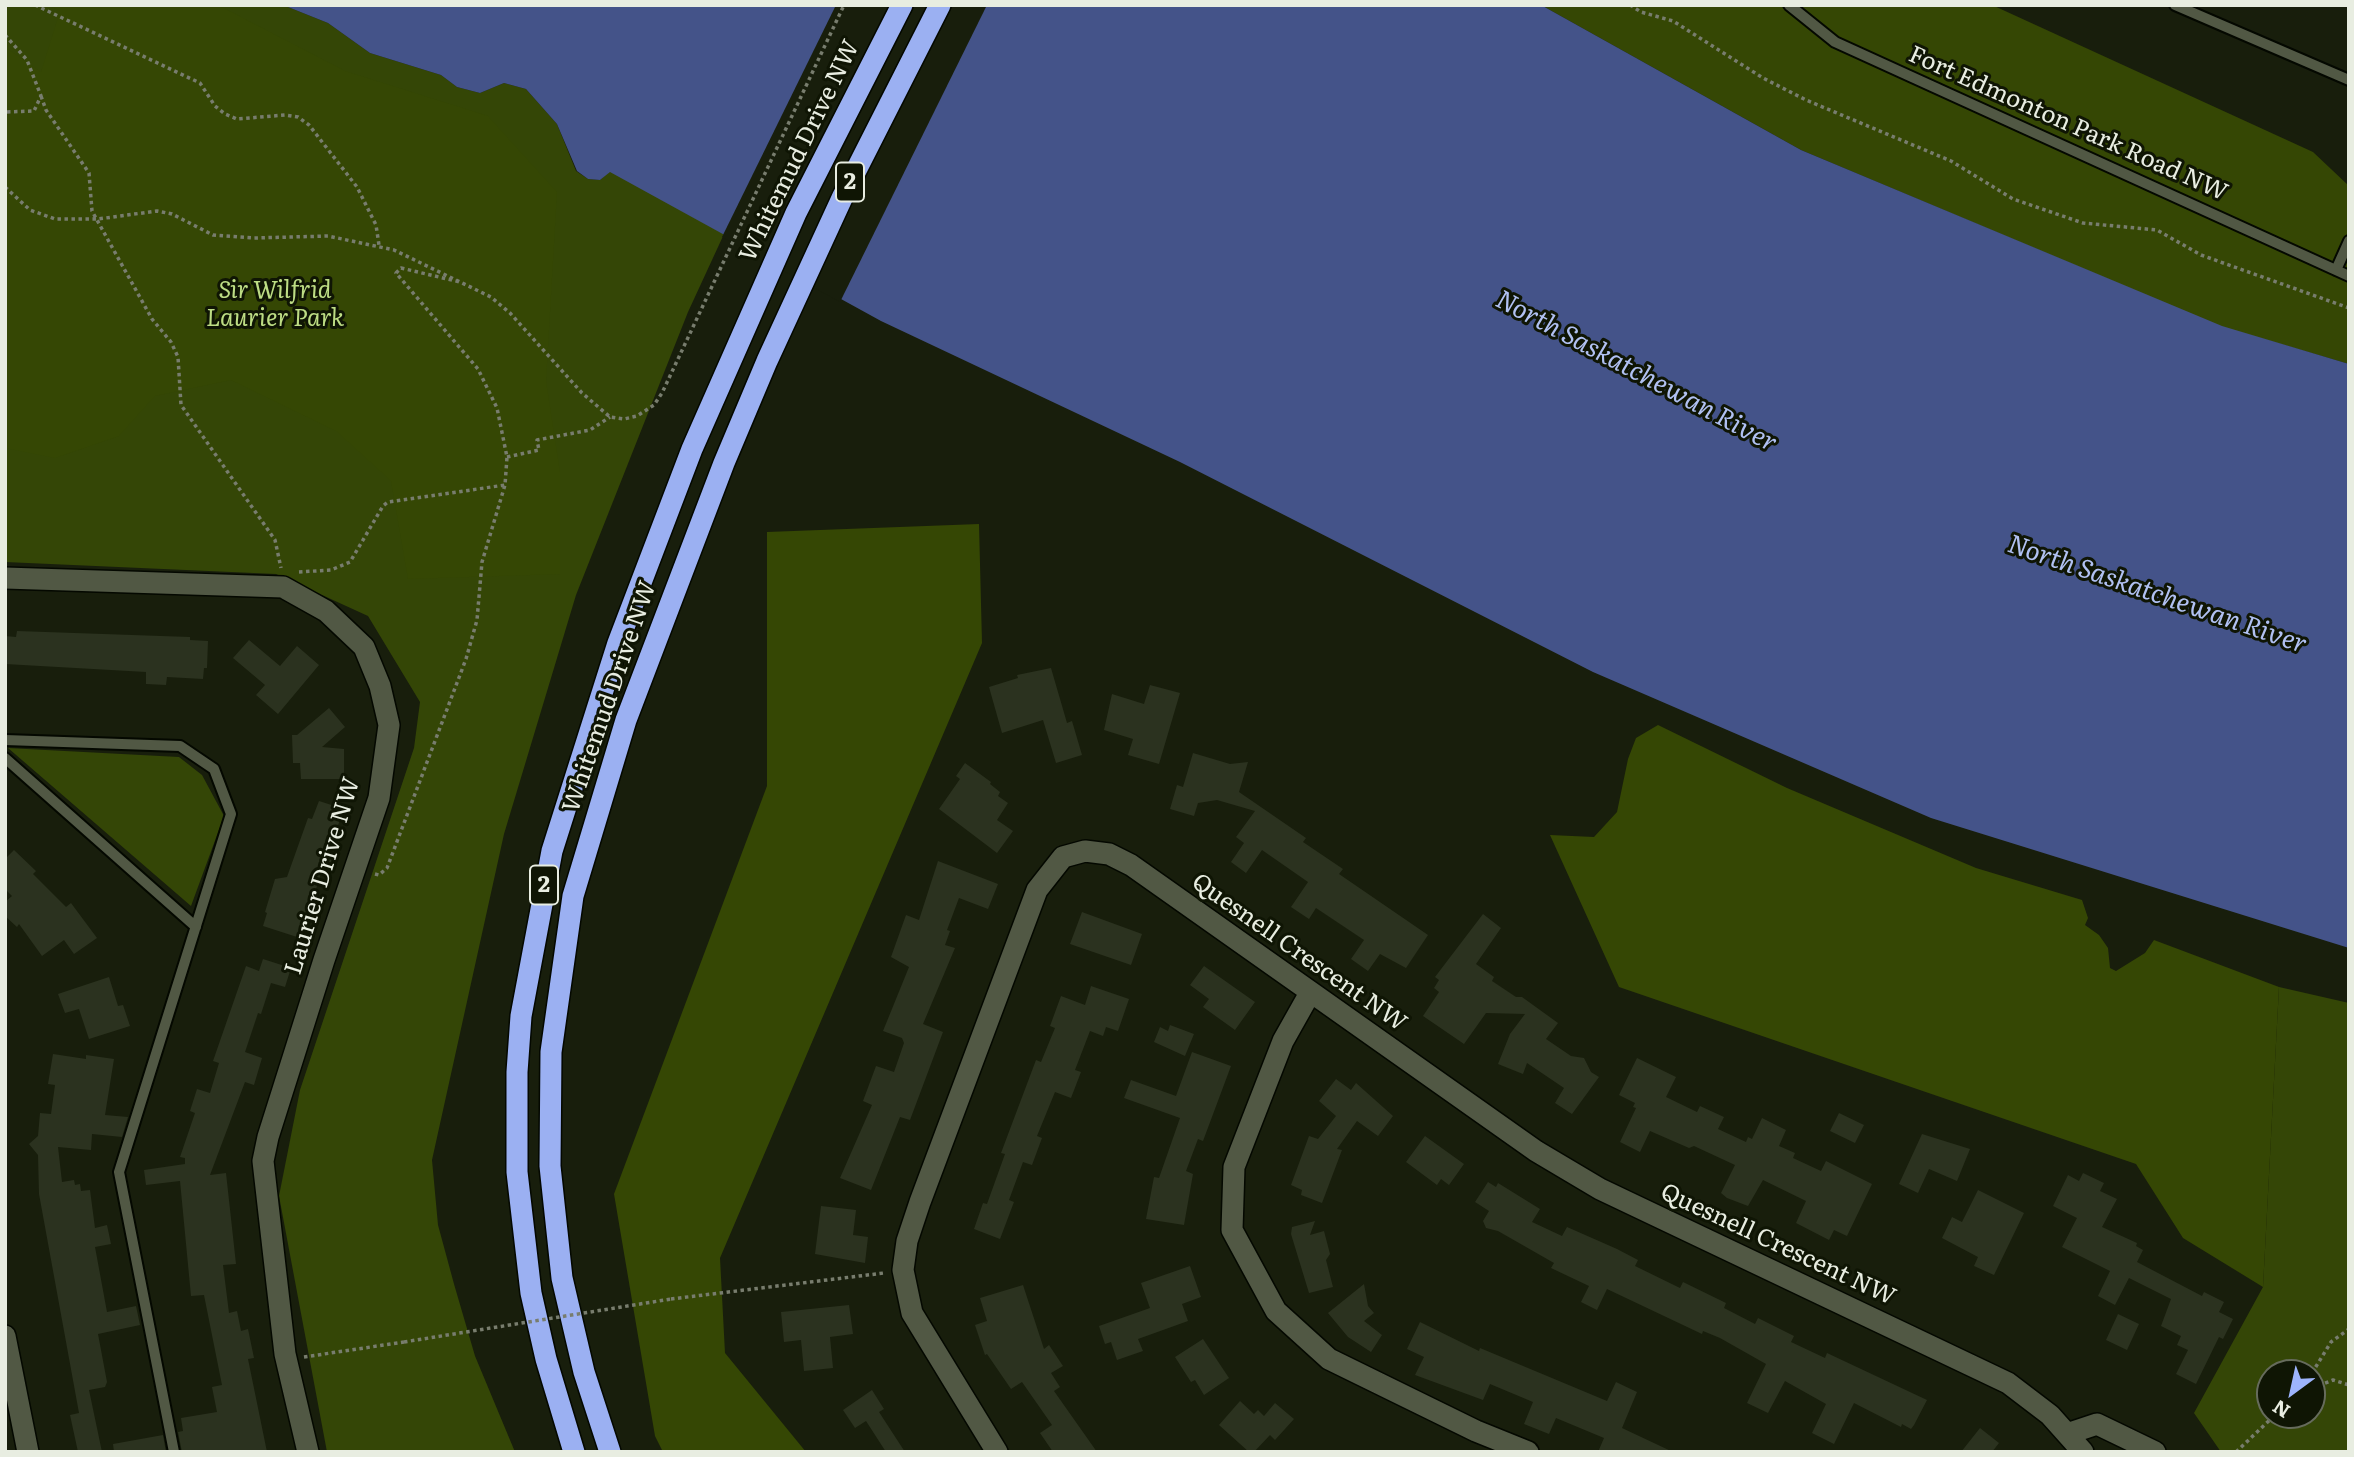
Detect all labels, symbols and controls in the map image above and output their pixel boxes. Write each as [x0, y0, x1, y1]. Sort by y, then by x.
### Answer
street label: Whitemud Drive NW [734, 36, 866, 266]
street label: Fort Edmonton Park Road NW [1904, 40, 2232, 208]
road number: 2 [836, 162, 864, 202]
park label: Sir Wilfrid Laurier Park [206, 277, 344, 333]
water label: North Saskatchewan River [1490, 284, 1782, 460]
water label: North Saskatchewan River [2003, 529, 2311, 661]
street label: Whitemud Drive NW [557, 578, 663, 816]
street label: Laurier Drive NW [279, 774, 367, 978]
road number: 2 [530, 866, 558, 904]
street label: Quesnell Crescent NW [1186, 868, 1412, 1038]
street label: Quesnell Crescent NW [1656, 1178, 1900, 1312]
north arrow [2256, 1359, 2326, 1429]
text: N [2266, 1394, 2295, 1426]

